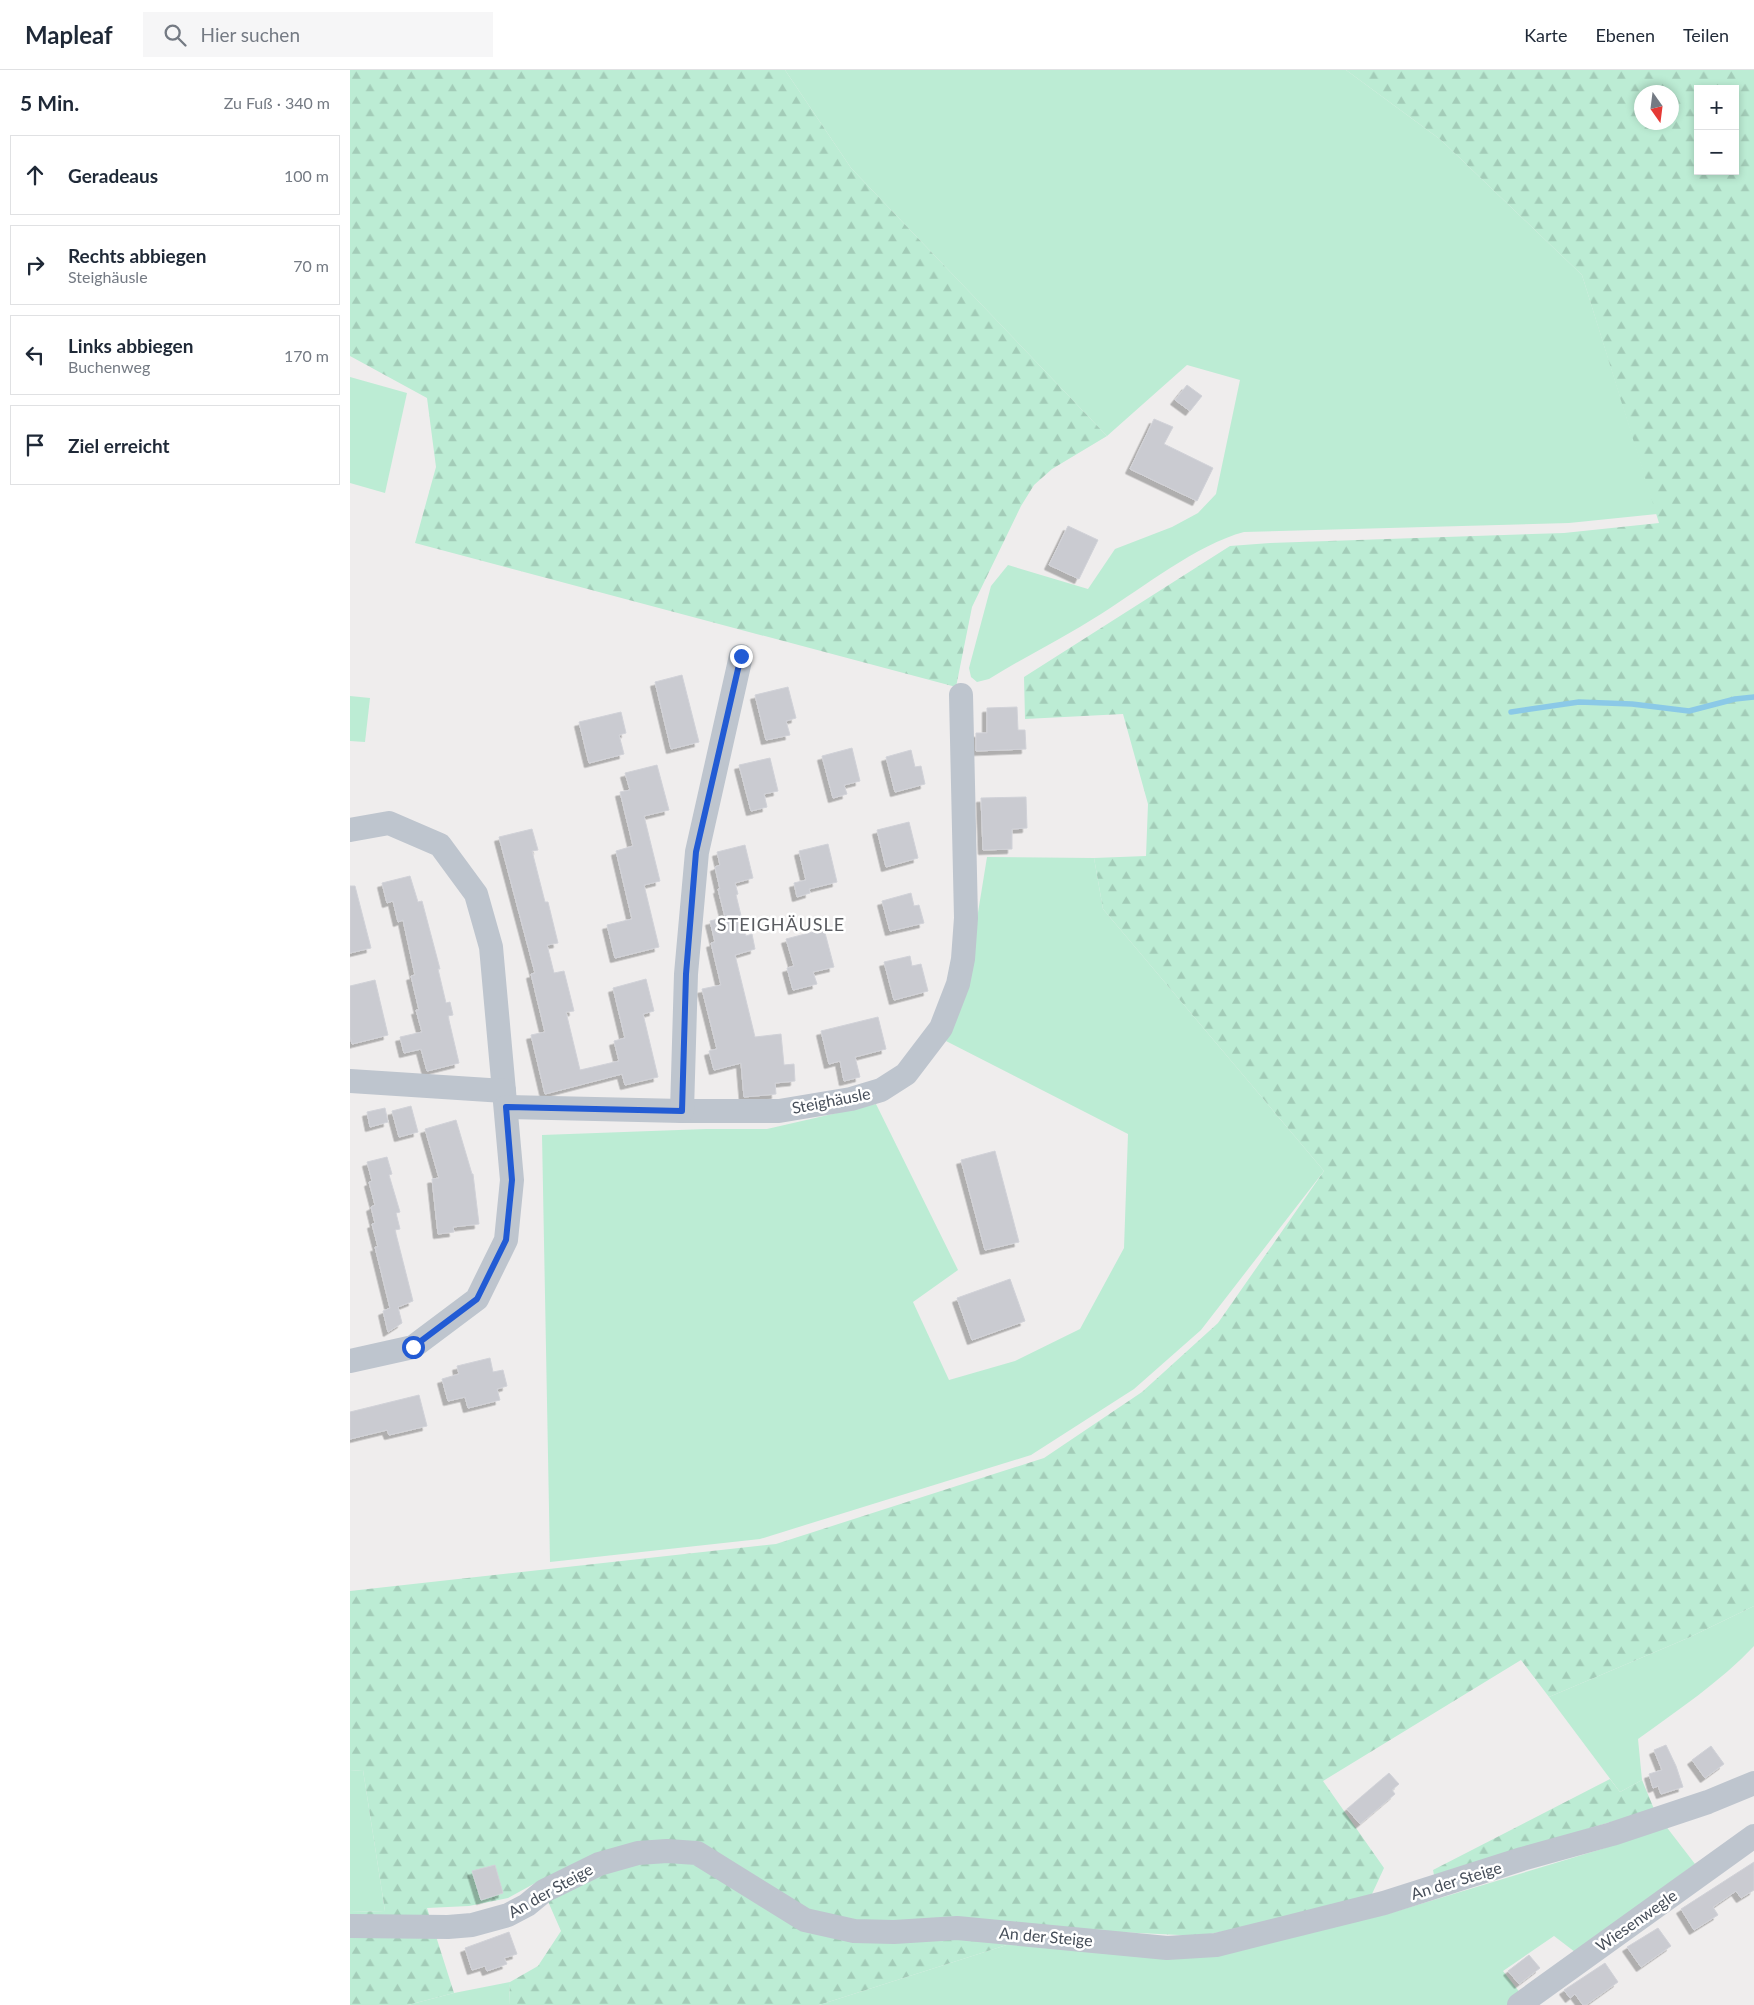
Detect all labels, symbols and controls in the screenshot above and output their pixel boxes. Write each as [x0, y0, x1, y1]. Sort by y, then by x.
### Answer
search box [143, 12, 493, 57]
text: Mapleaf [25, 20, 113, 49]
icon: search [161, 21, 189, 49]
text: Hier suchen [201, 23, 300, 46]
text: Karte [1524, 24, 1567, 46]
text: Ebenen [1595, 24, 1655, 46]
text: Teilen [1683, 24, 1729, 46]
north arrow [1634, 85, 1679, 130]
map controls [1694, 85, 1739, 175]
button: + [1694, 85, 1739, 130]
text: 5 Min. [20, 90, 79, 115]
text: Zu Fuß · 340 m [224, 93, 330, 112]
button: − [1694, 130, 1739, 175]
icon: ahead [21, 161, 49, 189]
text: Geradeaus [68, 164, 158, 187]
text: 100 m [284, 166, 329, 185]
text: Rechts abbiegen [68, 244, 206, 267]
icon: right [21, 251, 49, 279]
text: 70 m [293, 256, 329, 275]
text: Steighäusle [68, 267, 148, 286]
text: Links abbiegen [68, 334, 193, 357]
icon: left [21, 341, 49, 369]
text: 170 m [284, 346, 329, 365]
text: Buchenweg [68, 357, 150, 376]
icon: arrive [21, 431, 49, 459]
text: Ziel erreicht [68, 434, 170, 457]
route end [730, 645, 753, 668]
district label: STEIGHÄUSLE [717, 913, 845, 935]
street label: Steighäusle [790, 1083, 872, 1117]
route start [402, 1336, 425, 1359]
street label: An der Steige [1408, 1857, 1504, 1903]
street label: An der Steige [504, 1859, 596, 1921]
street label: Wiesenwegle [1592, 1885, 1680, 1955]
street label: An der Steige [998, 1922, 1094, 1950]

